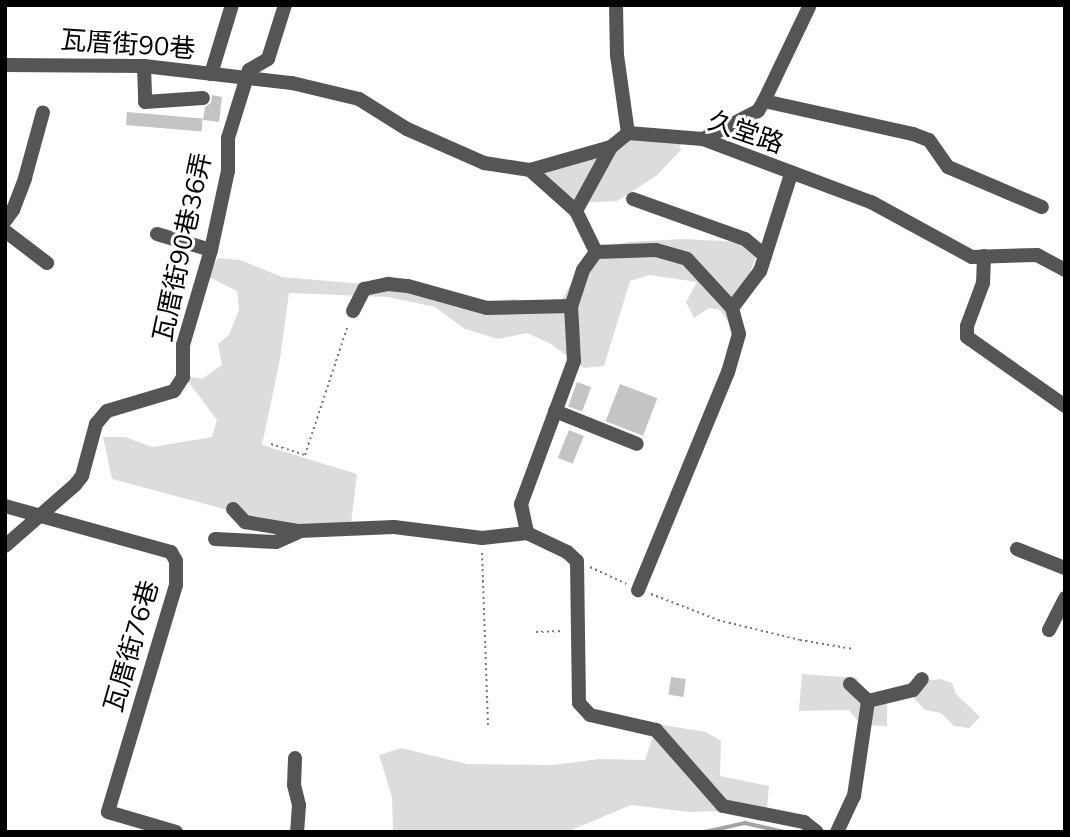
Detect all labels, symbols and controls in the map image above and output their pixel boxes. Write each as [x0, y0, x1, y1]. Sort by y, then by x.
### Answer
street label: 瓦厝街90巷 [59, 24, 197, 64]
street label: 久堂路 [704, 105, 788, 159]
street label: 瓦厝街90巷36弄 [147, 150, 217, 344]
street label: 瓦厝街76巷 [97, 577, 165, 715]

